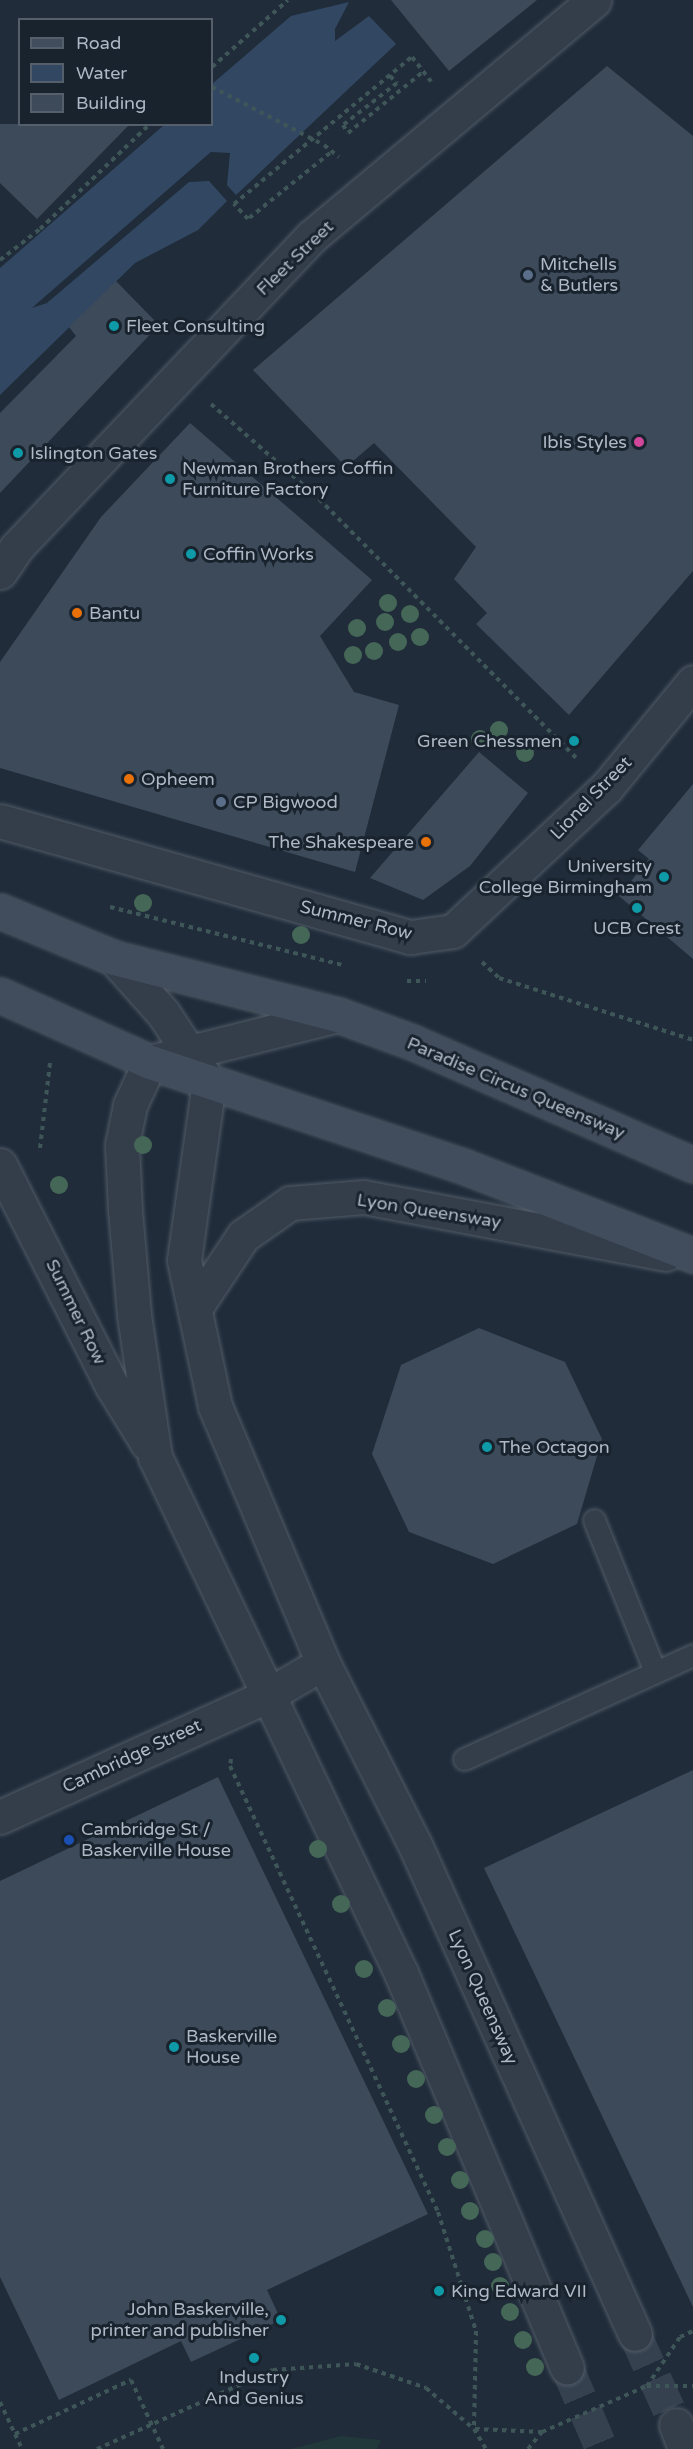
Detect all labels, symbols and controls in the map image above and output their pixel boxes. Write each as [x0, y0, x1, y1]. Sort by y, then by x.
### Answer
legend [18, 18, 213, 126]
text: Road [76, 32, 121, 54]
text: Water [76, 62, 127, 84]
text: Building [76, 92, 146, 114]
street label: Fleet Street [252, 216, 338, 300]
place label: Mitchells & Butlers [540, 254, 618, 296]
marker: Mitchells & Butlers [521, 268, 535, 282]
place label: Fleet Consulting [126, 315, 265, 337]
marker: Fleet Consulting [107, 319, 121, 333]
place label: Ibis Styles [542, 431, 627, 453]
marker: Ibis Styles [632, 435, 646, 449]
place label: Islington Gates [30, 442, 157, 464]
marker: Islington Gates [11, 446, 25, 460]
place label: Newman Brothers Coffin Furniture Factory [182, 458, 394, 500]
marker: Newman Brothers Coffin Furniture Factory [163, 472, 177, 486]
place label: Coffin Works [203, 543, 314, 565]
marker: Coffin Works [184, 547, 198, 561]
place label: Bantu [89, 602, 140, 624]
marker: Bantu [70, 606, 84, 620]
place label: Green Chessmen [417, 730, 562, 752]
marker: Green Chessmen [567, 734, 581, 748]
street label: Lionel Street [546, 752, 636, 844]
place label: Opheem [141, 768, 215, 790]
marker: Opheem [122, 772, 136, 786]
place label: CP Bigwood [233, 791, 338, 813]
marker: CP Bigwood [214, 795, 228, 809]
place label: The Shakespeare [268, 831, 414, 853]
marker: The Shakespeare [419, 835, 433, 849]
place label: University College Birmingham [479, 856, 652, 898]
marker: University College Birmingham [657, 870, 671, 884]
street label: Summer Row [298, 896, 414, 944]
marker: UCB Crest [630, 901, 644, 915]
place label: UCB Crest [593, 917, 681, 939]
street label: Paradise Circus Queensway [404, 1032, 628, 1144]
street label: Lyon Queensway [355, 1189, 503, 1233]
street label: Summer Row [41, 1256, 111, 1368]
place label: The Octagon [499, 1436, 610, 1458]
marker: The Octagon [480, 1440, 494, 1454]
street label: Cambridge Street [59, 1714, 205, 1798]
place label: Cambridge St / Baskerville House [81, 1819, 231, 1862]
marker: Cambridge St / Baskerville House [62, 1833, 76, 1847]
street label: Lyon Queensway [444, 1926, 522, 2068]
place label: Baskerville House [186, 2026, 277, 2068]
marker: Baskerville House [167, 2040, 181, 2054]
place label: King Edward VII [451, 2280, 587, 2302]
marker: King Edward VII [432, 2284, 446, 2298]
place label: John Baskerville, printer and publisher [91, 2299, 269, 2342]
marker: John Baskerville, printer and publisher [274, 2313, 288, 2327]
marker: Industry And Genius [247, 2351, 261, 2365]
place label: Industry And Genius [204, 2367, 304, 2410]

